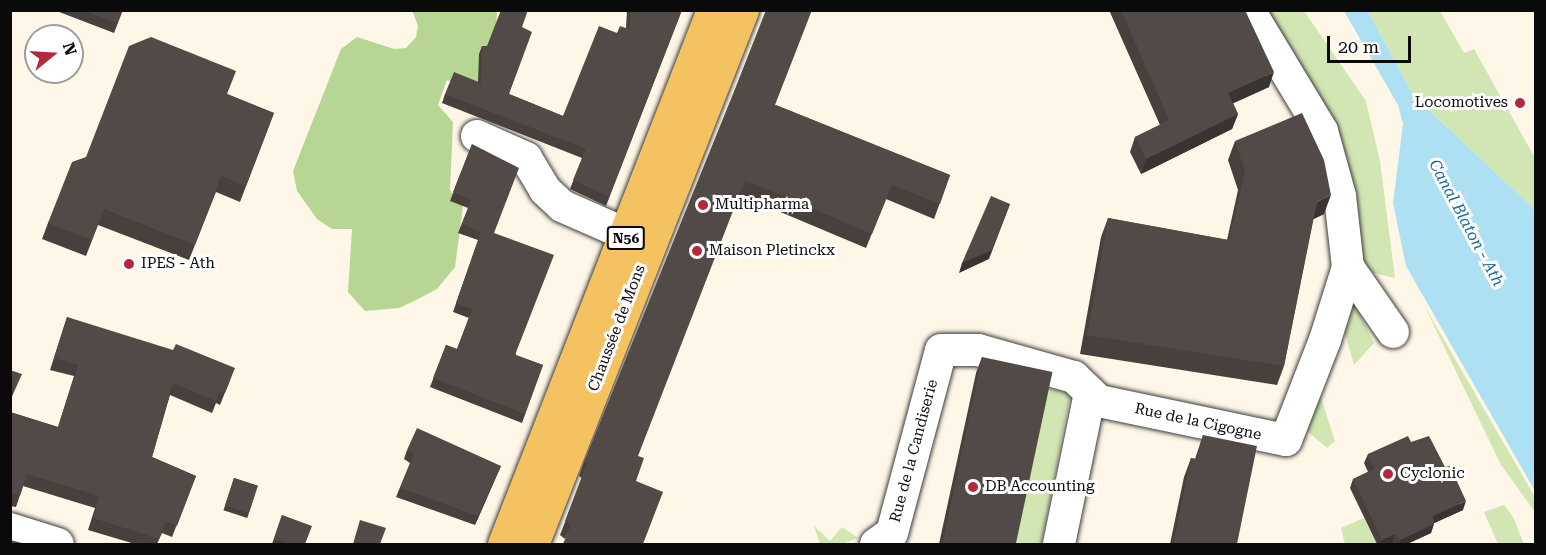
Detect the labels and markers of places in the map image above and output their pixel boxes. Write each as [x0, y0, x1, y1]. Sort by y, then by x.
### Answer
place label: Locomotives [1415, 94, 1508, 112]
marker: Locomotives [1513, 96, 1527, 110]
place label: Multipharma [715, 196, 809, 214]
marker: Multipharma [696, 198, 710, 212]
place label: Maison Pletinckx [709, 242, 835, 260]
marker: Maison Pletinckx [690, 244, 704, 258]
place label: IPES - Ath [141, 255, 215, 273]
marker: IPES - Ath [122, 257, 136, 271]
place label: Cyclonic [1400, 465, 1465, 483]
marker: Cyclonic [1381, 467, 1395, 481]
place label: DB Accounting [985, 478, 1094, 496]
marker: DB Accounting [966, 480, 980, 494]

